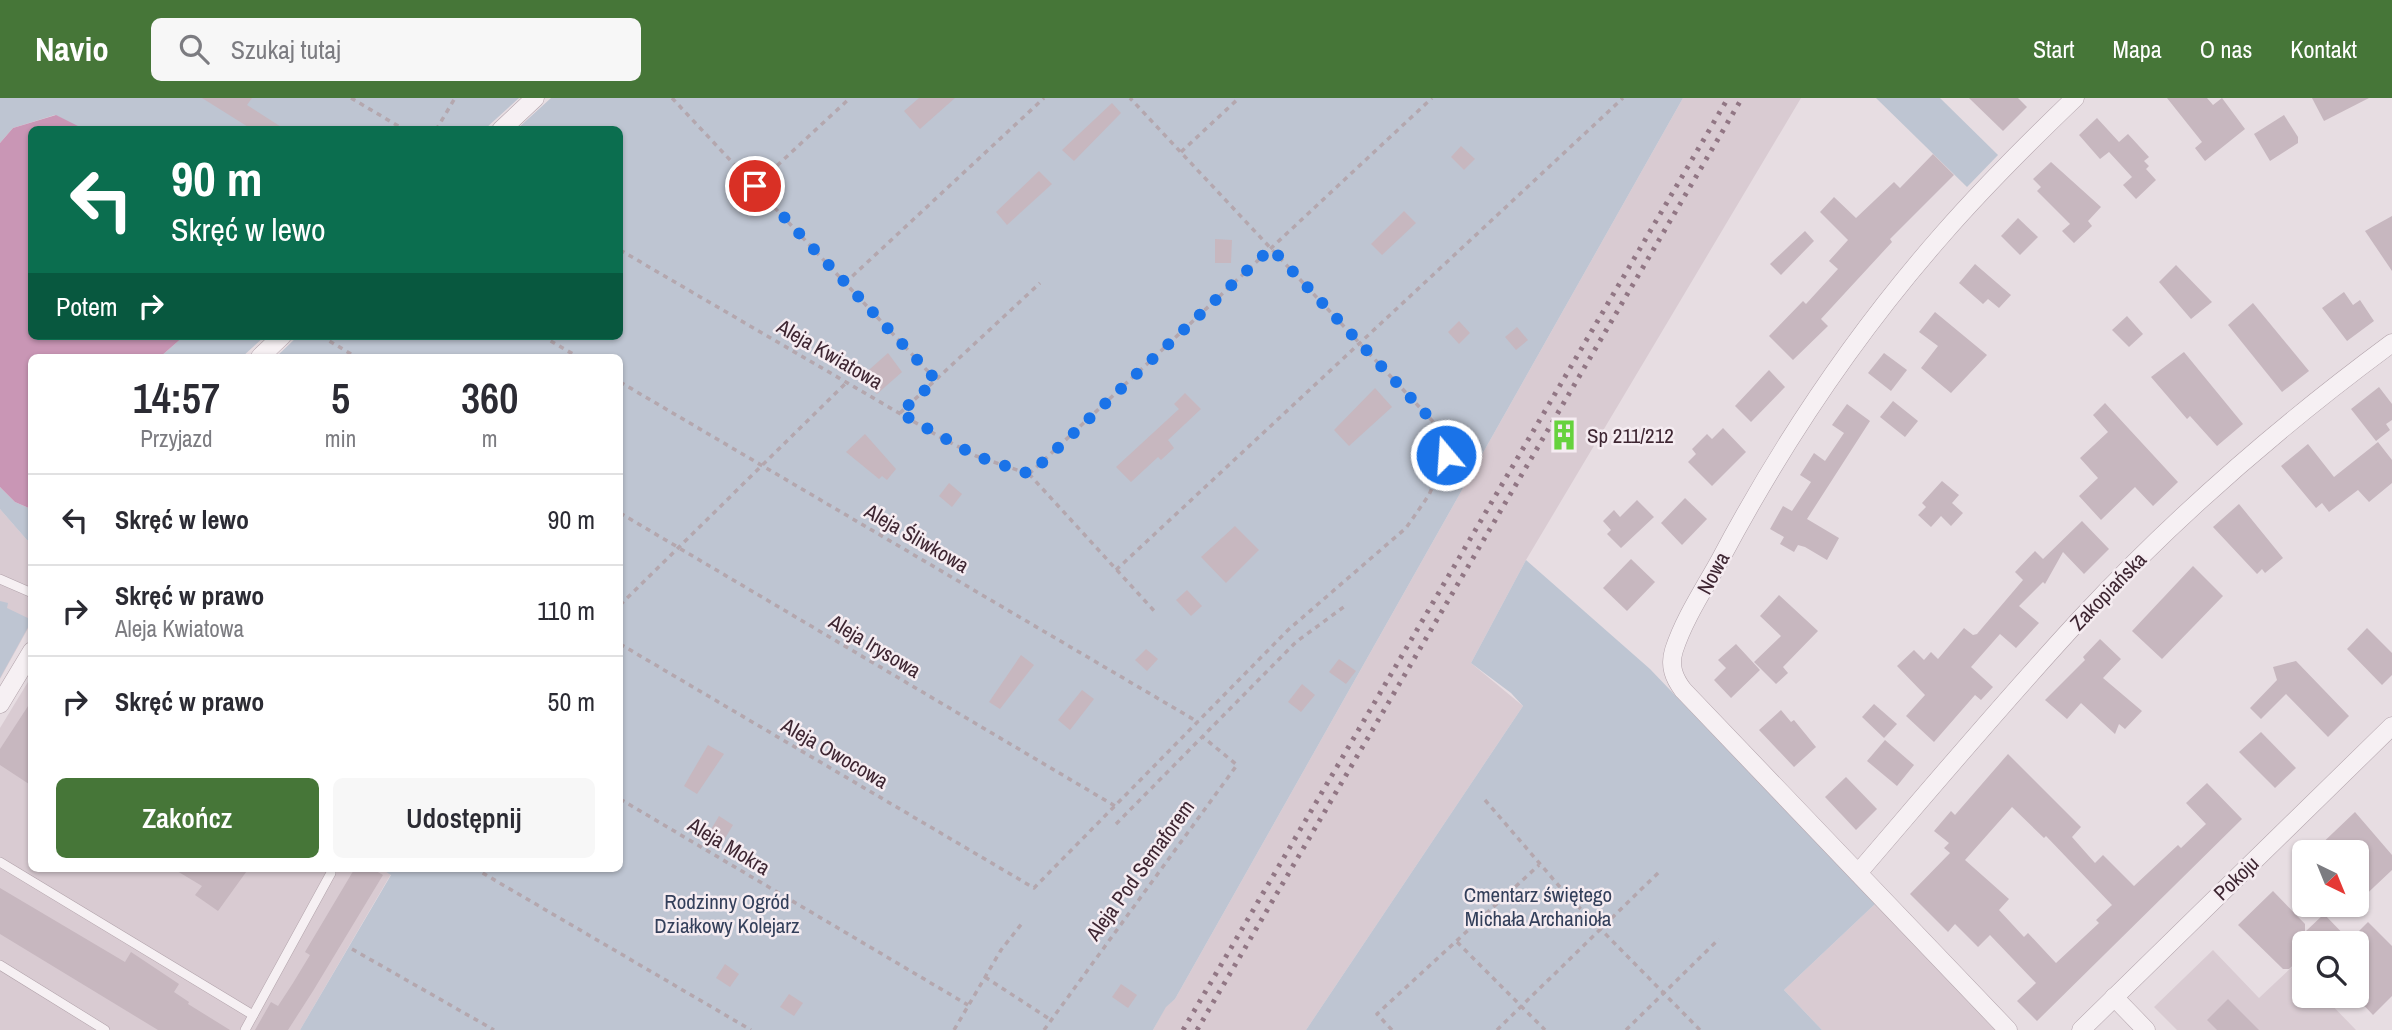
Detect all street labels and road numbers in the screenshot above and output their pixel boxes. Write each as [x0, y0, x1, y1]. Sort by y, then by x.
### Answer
street label: Aleja Kwiatowa [771, 312, 889, 396]
street label: Aleja Śliwkowa [859, 496, 975, 580]
street label: Zakopiańska [2063, 545, 2153, 637]
street label: Nowa [1690, 546, 1736, 599]
street label: Aleja Irysowa [823, 607, 927, 685]
street label: Aleja Owocowa [775, 710, 894, 795]
street label: Aleja Pod Semaforem [1078, 794, 1201, 947]
street label: Aleja Mokra [682, 810, 776, 882]
street label: Pokoju [2207, 849, 2265, 907]

